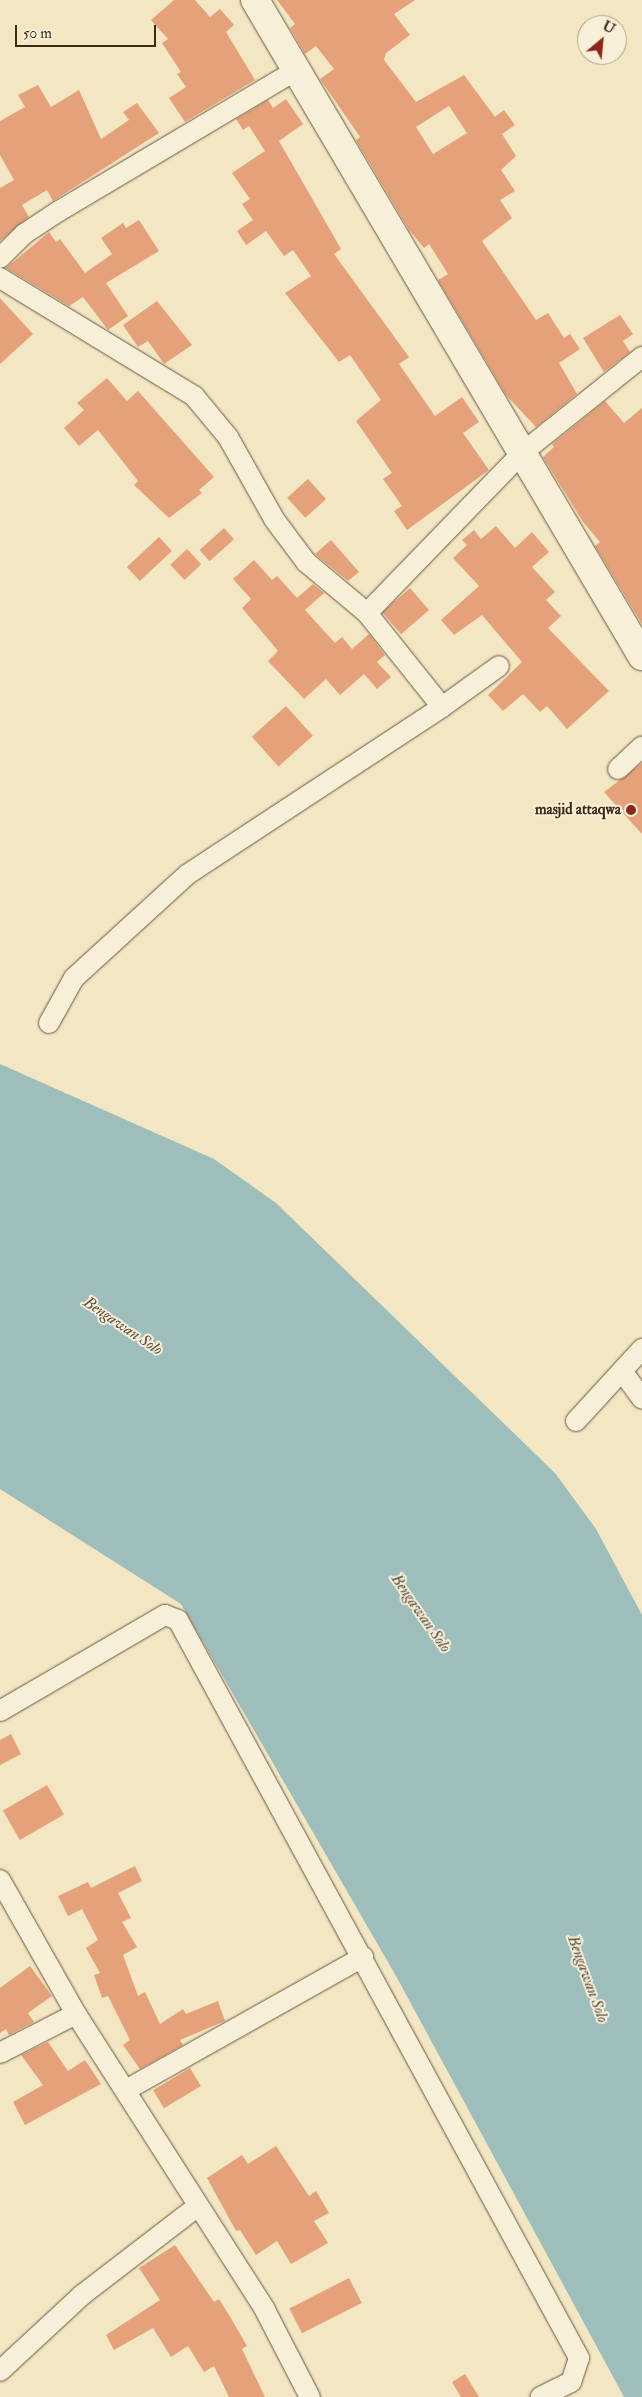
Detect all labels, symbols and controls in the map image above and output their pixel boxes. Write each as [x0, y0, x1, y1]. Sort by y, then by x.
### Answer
scale bar [18, 15, 159, 47]
north arrow [577, 15, 627, 65]
text: U [600, 17, 618, 37]
text: 50 m [23, 24, 52, 43]
place label: masjid attaqwa [535, 801, 621, 819]
marker: masjid attaqwa [625, 804, 637, 816]
water label: Bengawan Solo [80, 1292, 166, 1360]
water label: Bengawan Solo [387, 1570, 455, 1656]
water label: Bengawan Solo [563, 1933, 613, 2025]

